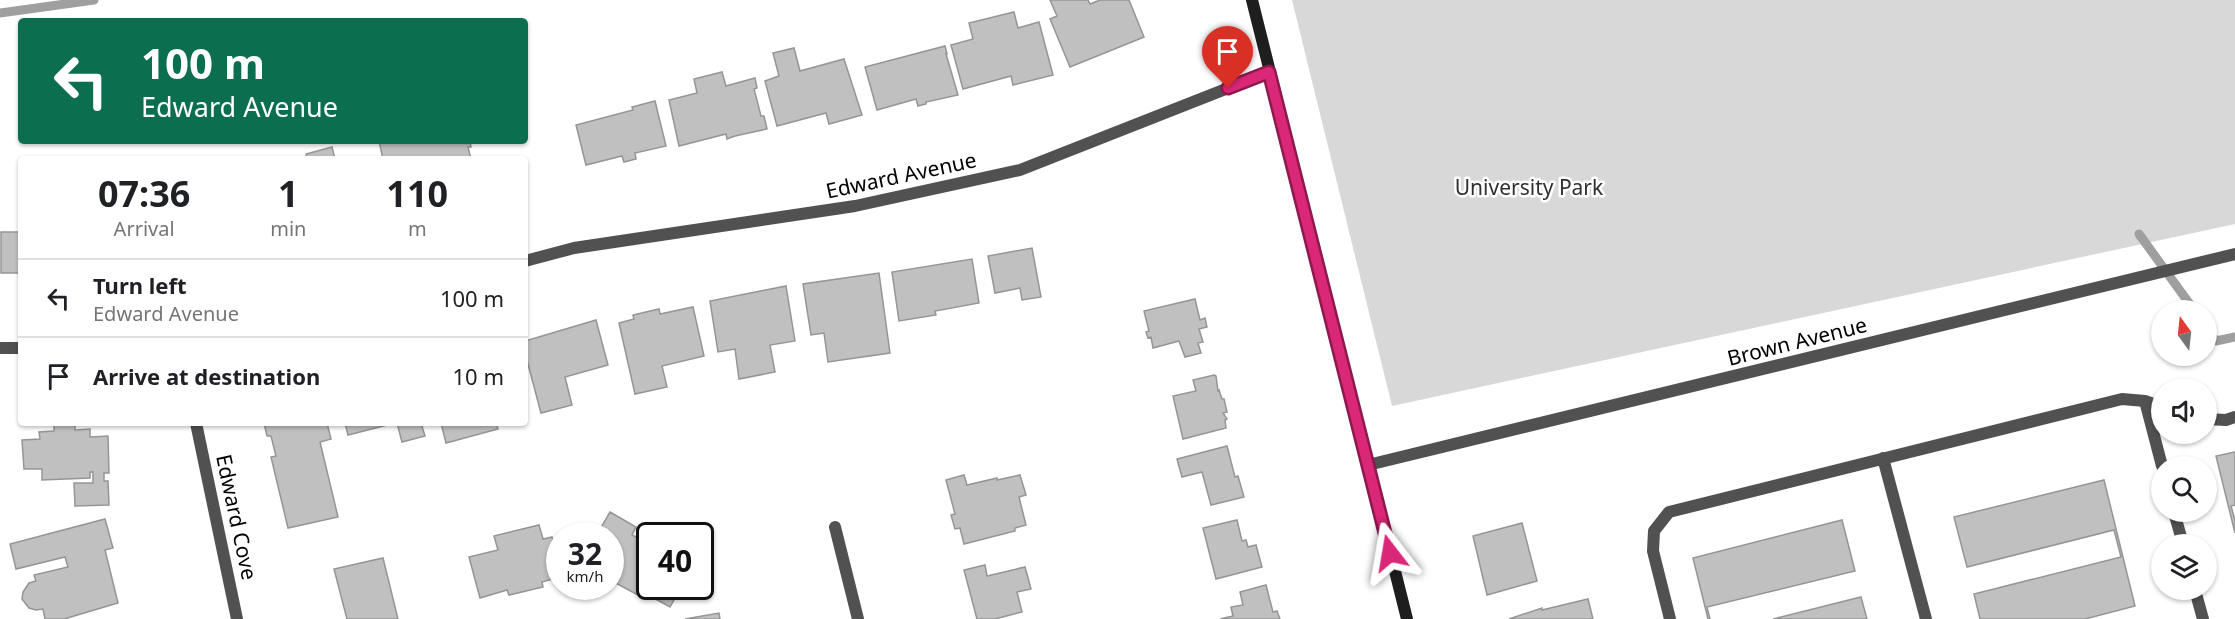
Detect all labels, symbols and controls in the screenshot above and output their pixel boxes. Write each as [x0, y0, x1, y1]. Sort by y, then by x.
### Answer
pin [1202, 26, 1253, 88]
text: 100 m [141, 34, 265, 91]
icon: arrive [1211, 35, 1244, 68]
icon: left [42, 42, 120, 120]
text: Edward Avenue [141, 88, 338, 125]
street label: Edward Avenue [823, 145, 979, 205]
text: 07:36 [98, 169, 190, 218]
text: 1 [278, 169, 299, 218]
text: 110 [386, 169, 448, 218]
park label: University Park [1455, 173, 1604, 201]
text: Arrival [114, 215, 175, 242]
text: min [270, 215, 306, 242]
text: m [408, 215, 427, 242]
text: Turn left [93, 270, 187, 300]
icon: left [42, 282, 75, 315]
text: 100 m [440, 283, 504, 313]
text: Edward Avenue [93, 300, 239, 327]
north arrow [2151, 300, 2217, 366]
map controls [2151, 300, 2217, 600]
street label: Brown Avenue [1724, 310, 1870, 372]
icon: arrive [42, 360, 75, 393]
text: Arrive at destination [93, 361, 320, 391]
text: 10 m [453, 361, 504, 391]
button: sound [2151, 378, 2217, 444]
street label: Edward Cove [210, 452, 264, 582]
button: search [2151, 456, 2217, 522]
position arrow [1358, 521, 1422, 585]
speed limit sign: 40 [636, 522, 714, 600]
text: 32 [568, 533, 602, 574]
button: layers [2151, 534, 2217, 600]
text: km/h [567, 566, 603, 586]

